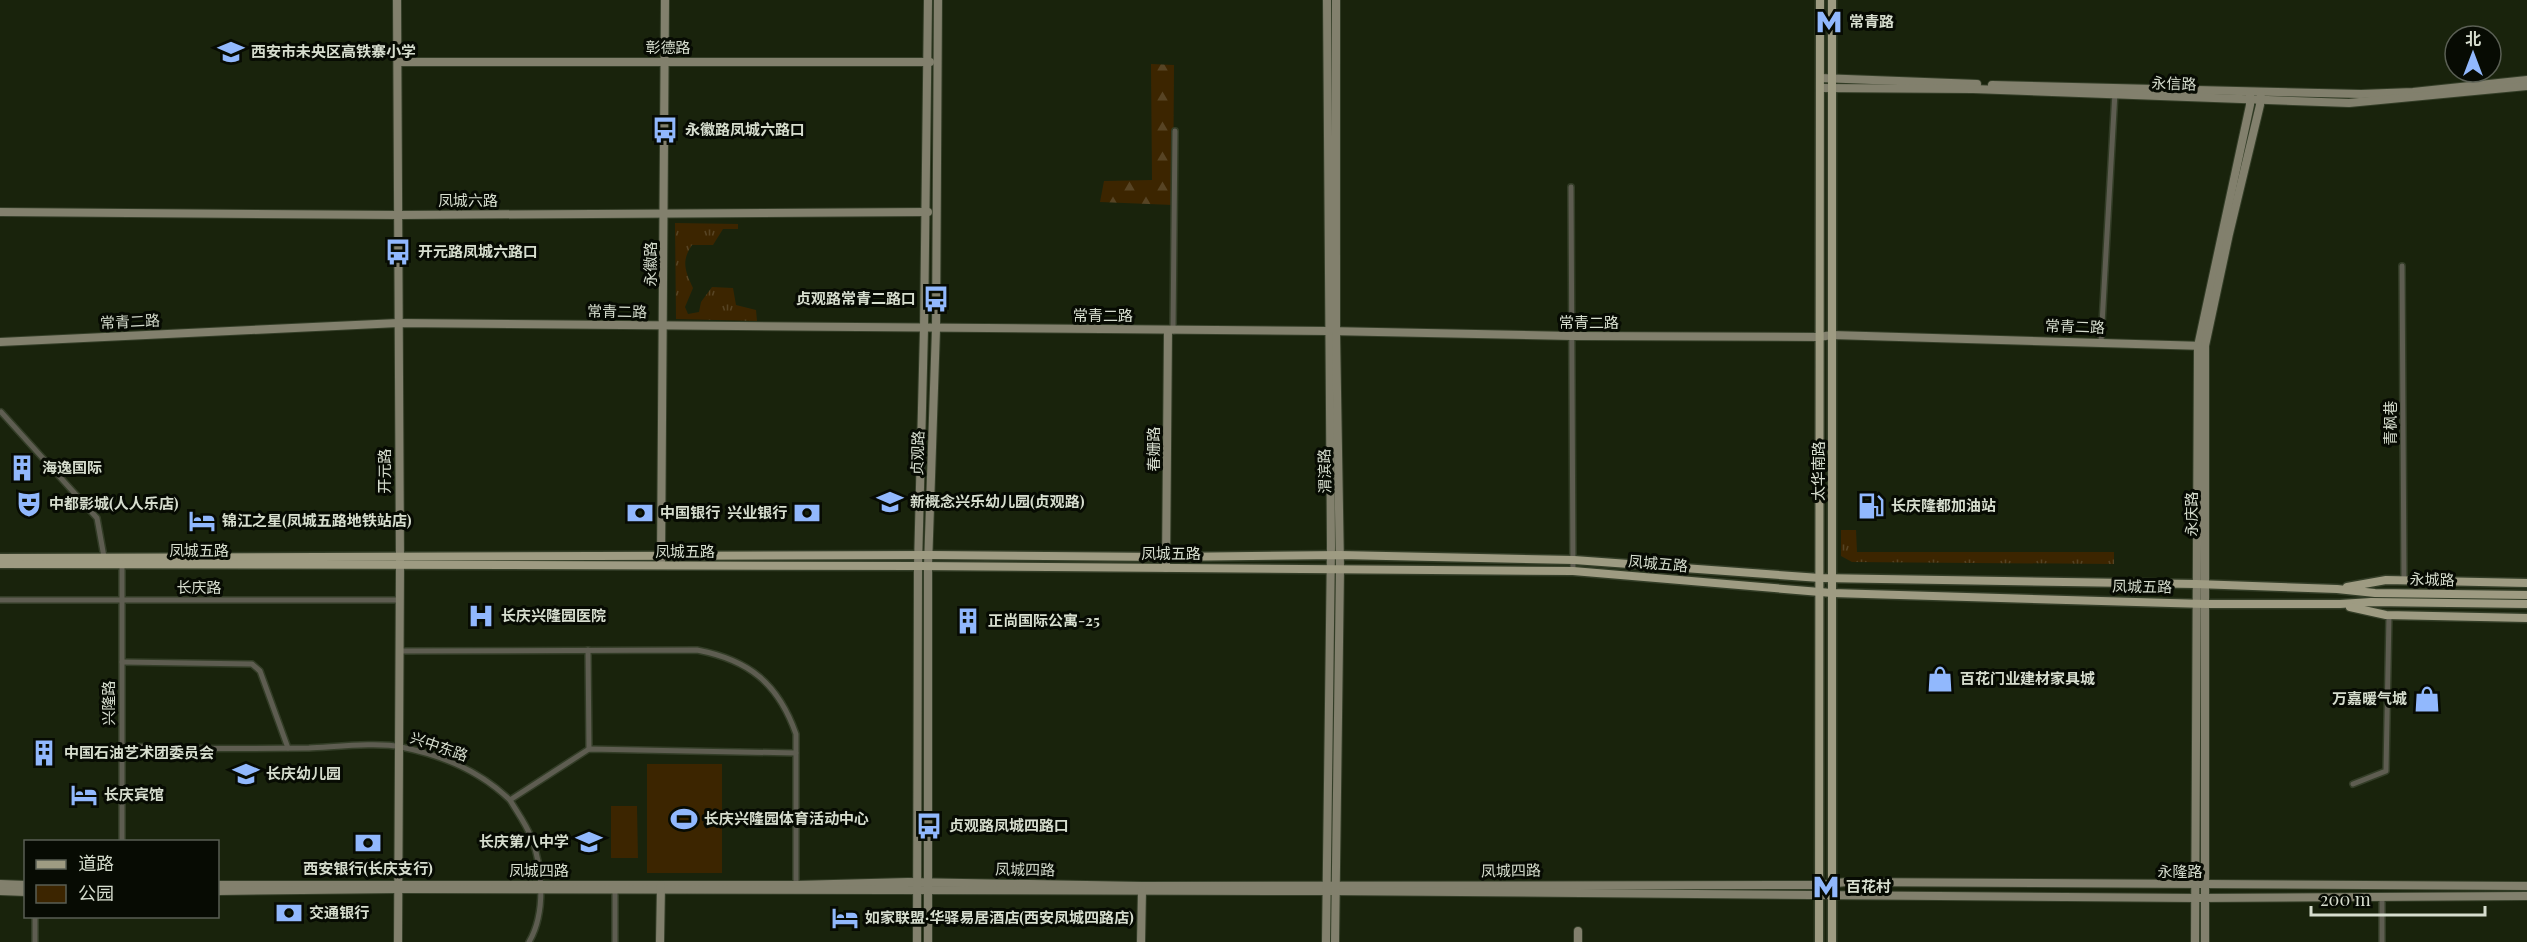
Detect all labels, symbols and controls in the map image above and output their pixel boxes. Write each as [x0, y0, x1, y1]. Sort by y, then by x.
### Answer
metro station icon: 常青路 [1814, 7, 1844, 37]
place label: 常青路 [1849, 11, 1894, 31]
north arrow [2443, 24, 2503, 84]
text: 北 [2465, 28, 2481, 49]
school or university icon: 西安市未央区高铁寨小学 [216, 37, 246, 67]
street label: 彰德路 [645, 37, 691, 57]
place label: 西安市未央区高铁寨小学 [251, 41, 416, 61]
street label: 永信路 [2151, 72, 2197, 94]
bus stop icon: 永徽路凤城六路口 [650, 115, 680, 145]
place label: 永徽路凤城六路口 [685, 119, 805, 139]
street label: 凤城六路 [438, 190, 498, 210]
bus stop icon: 开元路凤城六路口 [383, 237, 413, 267]
place label: 开元路凤城六路口 [418, 241, 538, 261]
street label: 永徽路 [640, 241, 660, 287]
bus stop icon: 贞观路常青二路口 [921, 284, 951, 314]
place label: 贞观路常青二路口 [796, 288, 916, 308]
street label: 常青二路 [587, 300, 647, 322]
street label: 常青二路 [1073, 305, 1133, 325]
street label: 常青二路 [99, 309, 160, 333]
street label: 常青二路 [1559, 312, 1619, 332]
street label: 常青二路 [2045, 315, 2105, 337]
street label: 青枫巷 [2380, 400, 2400, 446]
street label: 春姗路 [1143, 426, 1163, 472]
street label: 贞观路 [906, 430, 928, 476]
street label: 太华南路 [1808, 441, 1828, 501]
street label: 开元路 [374, 448, 394, 494]
street label: 渭滨路 [1314, 448, 1334, 494]
building icon: 海逸国际 [7, 453, 37, 483]
place label: 海逸国际 [42, 457, 102, 477]
school or university icon: 新概念兴乐幼儿园(贞观路) [875, 487, 905, 517]
theatre icon: 中都影城(人人乐店) [14, 489, 44, 519]
place label: 新概念兴乐幼儿园(贞观路) [910, 491, 1085, 511]
fuel station icon: 长庆隆都加油站 [1856, 491, 1886, 521]
street label: 永庆路 [2181, 491, 2201, 537]
place label: 中都影城(人人乐店) [49, 493, 179, 513]
place label: 长庆隆都加油站 [1891, 495, 1996, 515]
bank icon: 中国银行 [625, 498, 655, 528]
bank icon: 兴业银行 [792, 498, 822, 528]
place label: 中国银行 [660, 502, 720, 522]
place label: 兴业银行 [727, 502, 787, 522]
hotel icon: 锦江之星(凤城五路地铁站店) [187, 506, 217, 536]
place label: 锦江之星(凤城五路地铁站店) [222, 510, 412, 530]
street label: 凤城五路 [169, 540, 229, 560]
street label: 凤城五路 [655, 541, 715, 561]
street label: 凤城五路 [1141, 543, 1201, 563]
street label: 凤城五路 [1627, 550, 1689, 576]
street label: 永城路 [2409, 569, 2455, 589]
street label: 凤城五路 [2112, 575, 2172, 597]
street label: 长庆路 [176, 577, 222, 597]
hospital icon: 长庆兴隆园医院 [466, 601, 496, 631]
place label: 长庆兴隆园医院 [501, 605, 606, 625]
building icon: 正尚国际公寓-25 [953, 606, 983, 636]
place label: 正尚国际公寓-25 [988, 610, 1100, 630]
shop icon: 百花门业建材家具城 [1925, 664, 1955, 694]
place label: 百花门业建材家具城 [1960, 668, 2095, 688]
street label: 兴隆路 [98, 680, 118, 726]
shop icon: 万嘉暖气城 [2412, 684, 2442, 714]
place label: 万嘉暖气城 [2332, 688, 2407, 708]
street label: 兴中东路 [408, 727, 471, 765]
building icon: 中国石油艺术团委员会 [29, 738, 59, 768]
place label: 中国石油艺术团委员会 [64, 742, 214, 762]
school or university icon: 长庆幼儿园 [231, 759, 261, 789]
place label: 长庆幼儿园 [266, 763, 341, 783]
hotel icon: 长庆宾馆 [69, 780, 99, 810]
place label: 长庆宾馆 [104, 784, 164, 804]
sports icon: 长庆兴隆园体育活动中心 [669, 804, 699, 834]
place label: 长庆兴隆园体育活动中心 [704, 808, 869, 828]
bus stop icon: 贞观路凤城四路口 [914, 811, 944, 841]
place label: 贞观路凤城四路口 [949, 815, 1069, 835]
school or university icon: 长庆第八中学 [574, 827, 604, 857]
bank icon: 西安银行(长庆支行) [353, 828, 383, 858]
place label: 长庆第八中学 [479, 831, 569, 851]
legend [24, 840, 219, 918]
text: 道路 [78, 851, 114, 875]
place label: 西安银行(长庆支行) [303, 858, 433, 878]
street label: 凤城四路 [995, 858, 1055, 880]
street label: 凤城四路 [1481, 859, 1541, 881]
street label: 凤城四路 [509, 860, 569, 880]
street label: 永隆路 [2157, 861, 2203, 881]
metro station icon: 百花村 [1811, 872, 1841, 902]
place label: 百花村 [1846, 876, 1891, 896]
scale bar [2311, 879, 2485, 917]
text: 公园 [78, 881, 114, 905]
text: 200 m [2320, 887, 2371, 911]
bank icon: 交通银行 [274, 898, 304, 928]
place label: 交通银行 [309, 902, 369, 922]
hotel icon: 如家联盟·华驿易居酒店(西安凤城四路店) [830, 903, 860, 933]
place label: 如家联盟·华驿易居酒店(西安凤城四路店) [865, 907, 1134, 927]

